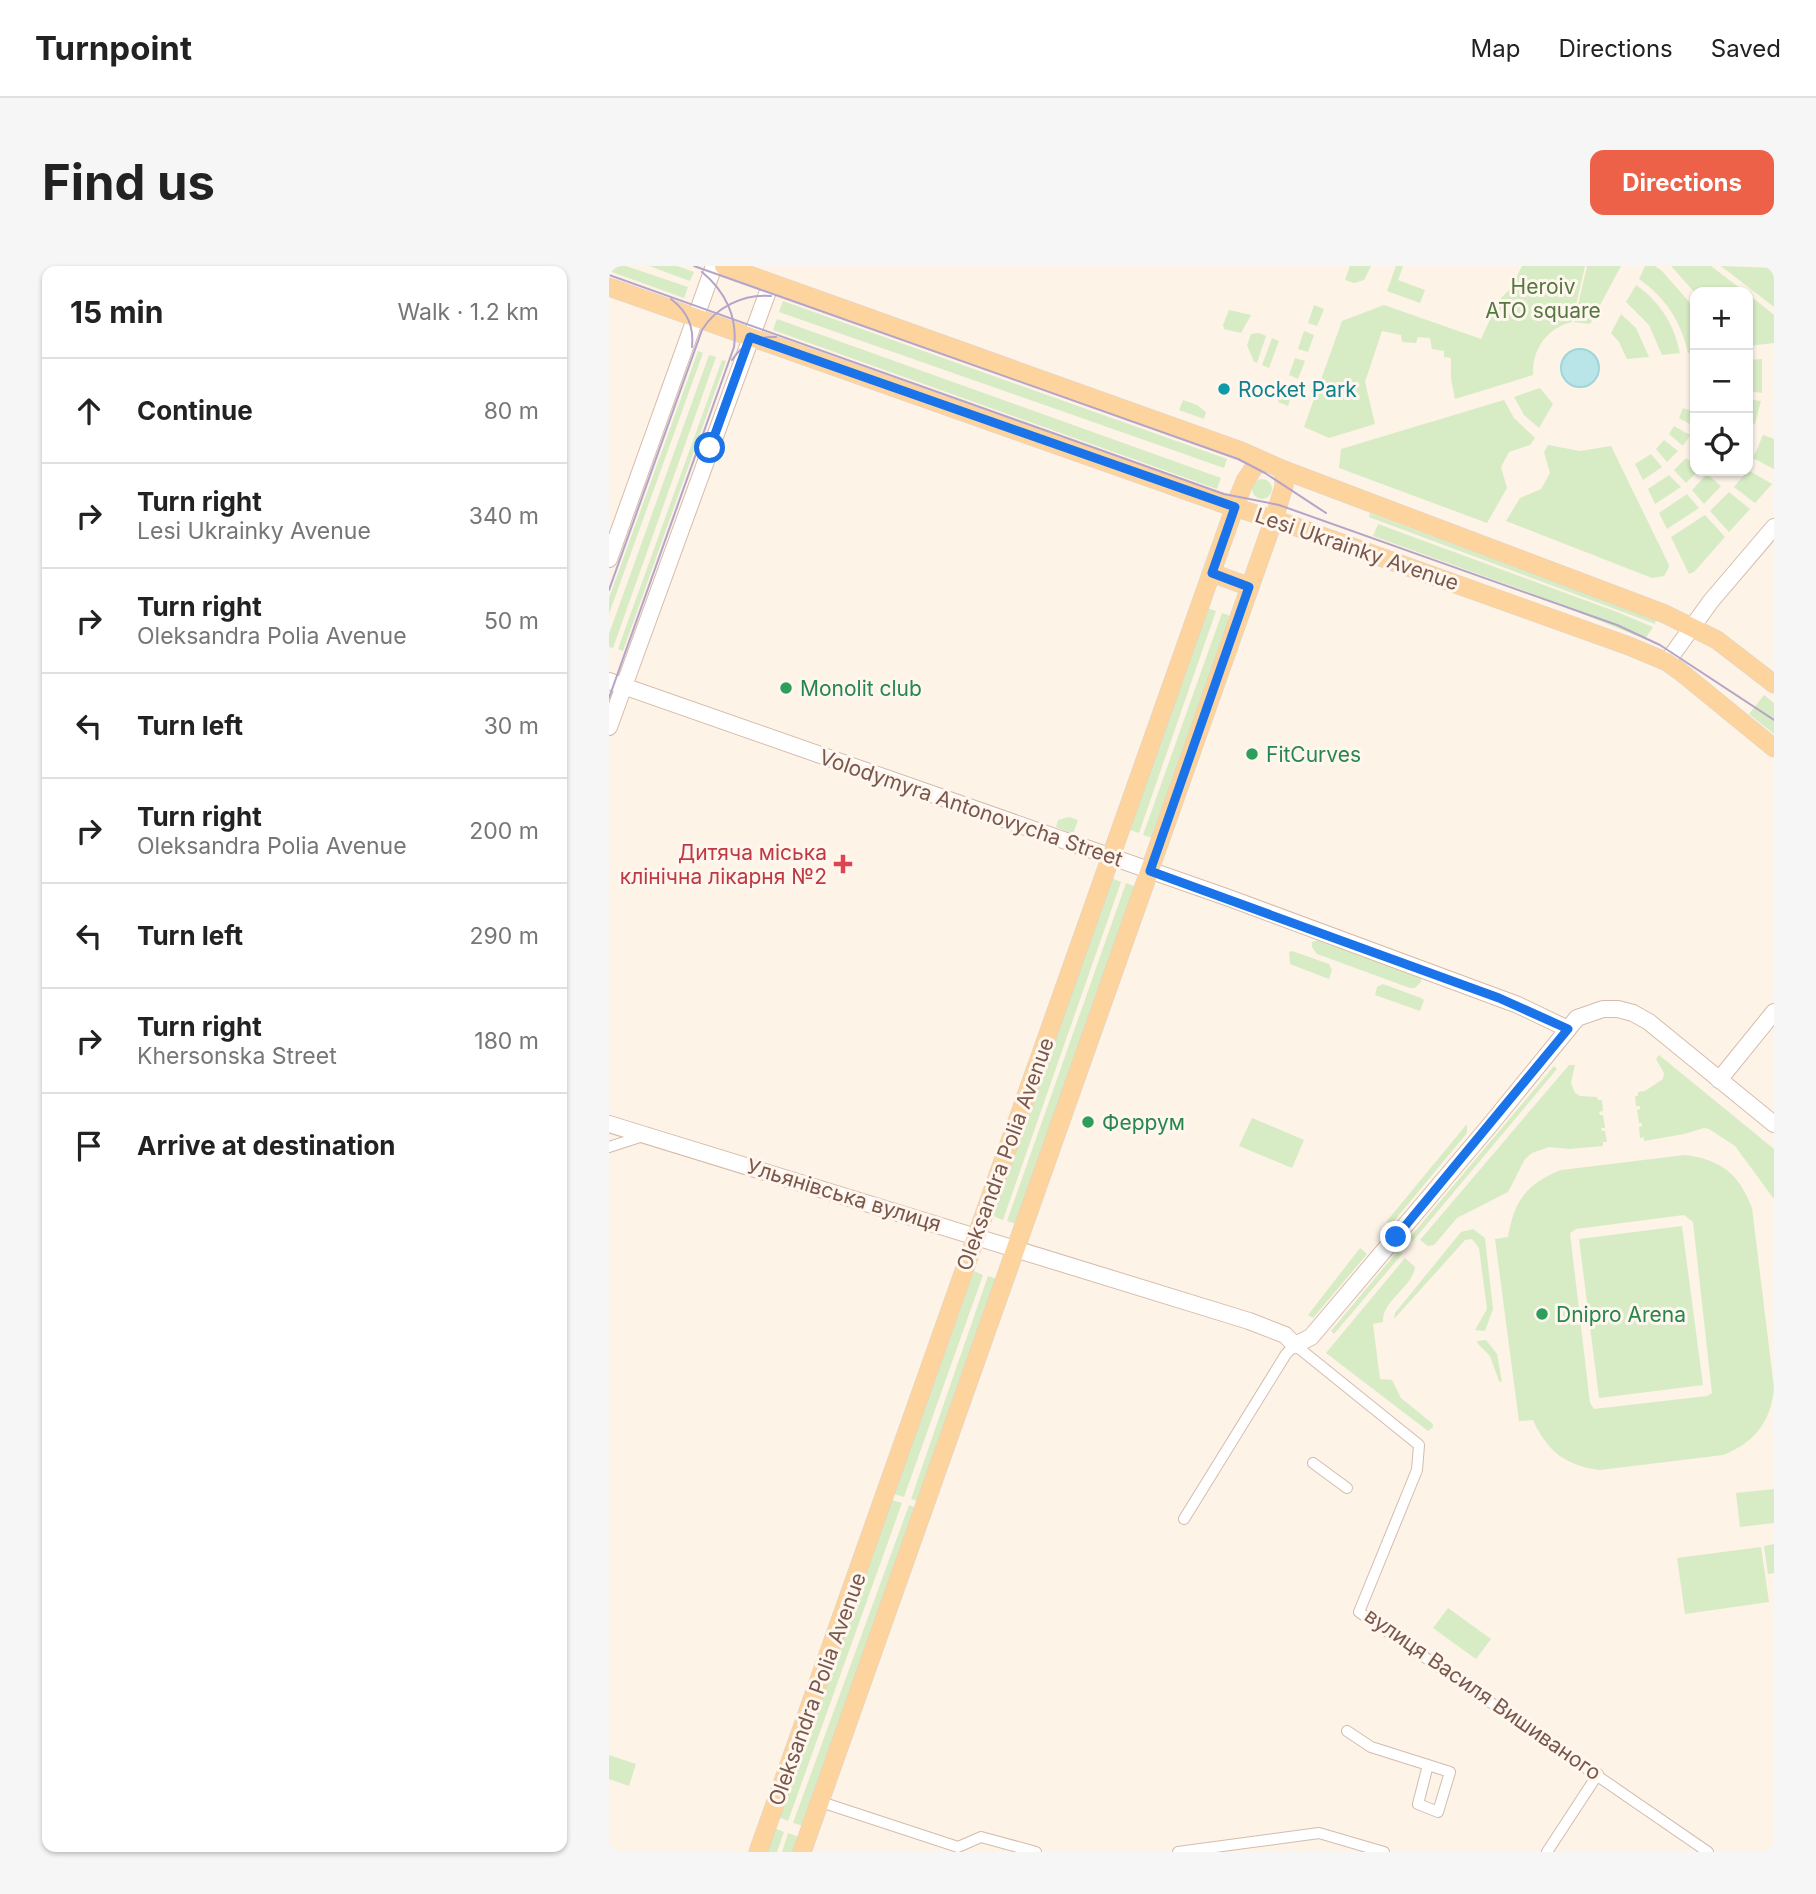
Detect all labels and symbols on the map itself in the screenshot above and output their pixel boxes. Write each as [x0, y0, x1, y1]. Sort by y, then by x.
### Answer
park label: Heroiv ATO square [1485, 274, 1601, 323]
place label: Rocket Park [1238, 377, 1357, 402]
marker: Rocket Park [1216, 381, 1232, 397]
route start [694, 432, 725, 463]
street label: Lesi Ukrainky Avenue [1252, 502, 1462, 596]
place label: Monolit club [800, 676, 922, 701]
marker: Monolit club [778, 680, 794, 696]
place label: FitCurves [1266, 742, 1361, 767]
street label: Volodymyra Antonovycha Street [816, 744, 1126, 872]
marker: FitCurves [1244, 746, 1260, 762]
place label: Дитяча міська клінічна лікарня №2 [620, 840, 827, 889]
marker: Дитяча міська клінічна лікарня №2 [833, 854, 853, 874]
street label: Oleksandra Polia Avenue [951, 1034, 1059, 1274]
place label: Феррум [1102, 1110, 1185, 1135]
marker: Феррум [1080, 1114, 1096, 1130]
street label: Ульянівська вулиця [744, 1153, 944, 1237]
route end [1380, 1221, 1411, 1252]
place label: Dnipro Arena [1556, 1302, 1686, 1327]
marker: Dnipro Arena [1534, 1306, 1550, 1322]
street label: Oleksandra Polia Avenue [763, 1569, 871, 1809]
street label: вулиця Василя Вишиваного [1360, 1603, 1606, 1785]

